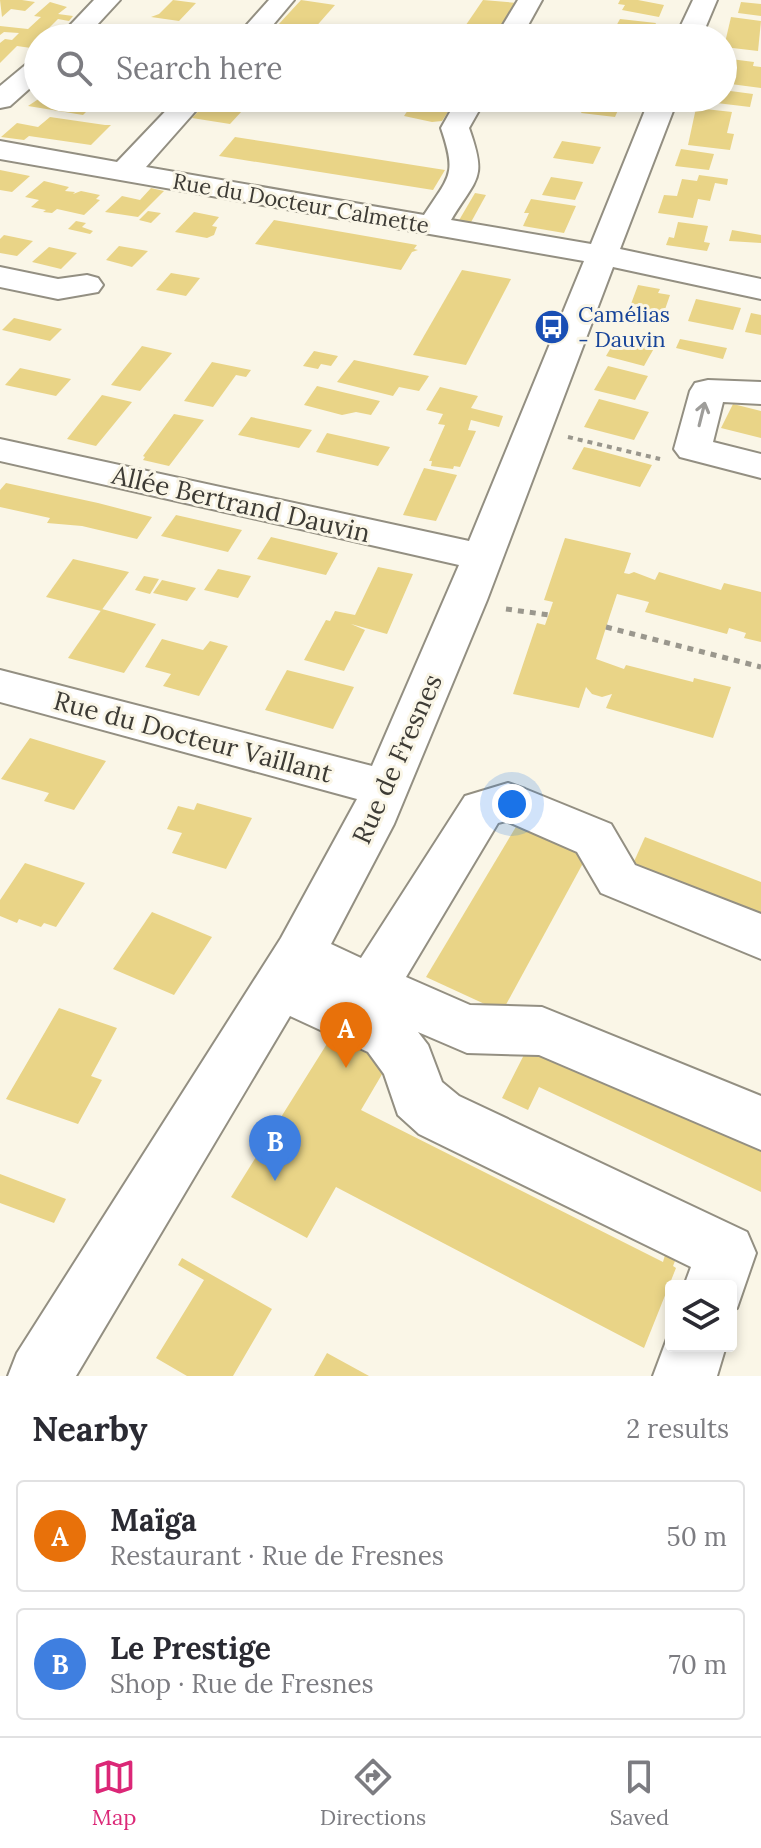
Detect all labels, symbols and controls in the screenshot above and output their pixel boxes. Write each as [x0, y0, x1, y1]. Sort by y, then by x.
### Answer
search box [24, 24, 737, 112]
icon: search [52, 46, 96, 90]
text: Search here [116, 49, 283, 87]
street label: Rue du Docteur Calmette [171, 167, 431, 239]
place label: Camélias - Dauvin [578, 300, 670, 353]
bus stop icon: Camélias - Dauvin [533, 308, 571, 346]
one-way arrow [696, 402, 711, 428]
street label: Allée Bertrand Dauvin [108, 458, 373, 549]
street label: Rue de Fresnes [344, 669, 449, 849]
street label: Rue du Docteur Vaillant [50, 683, 336, 790]
your location [492, 784, 532, 824]
pin: A [320, 1002, 372, 1068]
pin: B [249, 1115, 301, 1181]
map controls [665, 1280, 737, 1352]
button: layers [665, 1280, 737, 1352]
text: Nearby [32, 1407, 148, 1450]
text: 2 results [626, 1412, 729, 1445]
text: Maïga [110, 1501, 197, 1539]
text: A [51, 1520, 69, 1553]
text: 50 m [667, 1520, 727, 1553]
text: Restaurant · Rue de Fresnes [110, 1539, 444, 1572]
text: Le Prestige [110, 1629, 271, 1667]
text: B [51, 1648, 69, 1681]
text: 70 m [669, 1648, 727, 1681]
text: Shop · Rue de Fresnes [110, 1667, 374, 1700]
tab: Map [92, 1755, 136, 1831]
tab: Directions [320, 1755, 426, 1831]
tab: Saved [610, 1755, 669, 1831]

